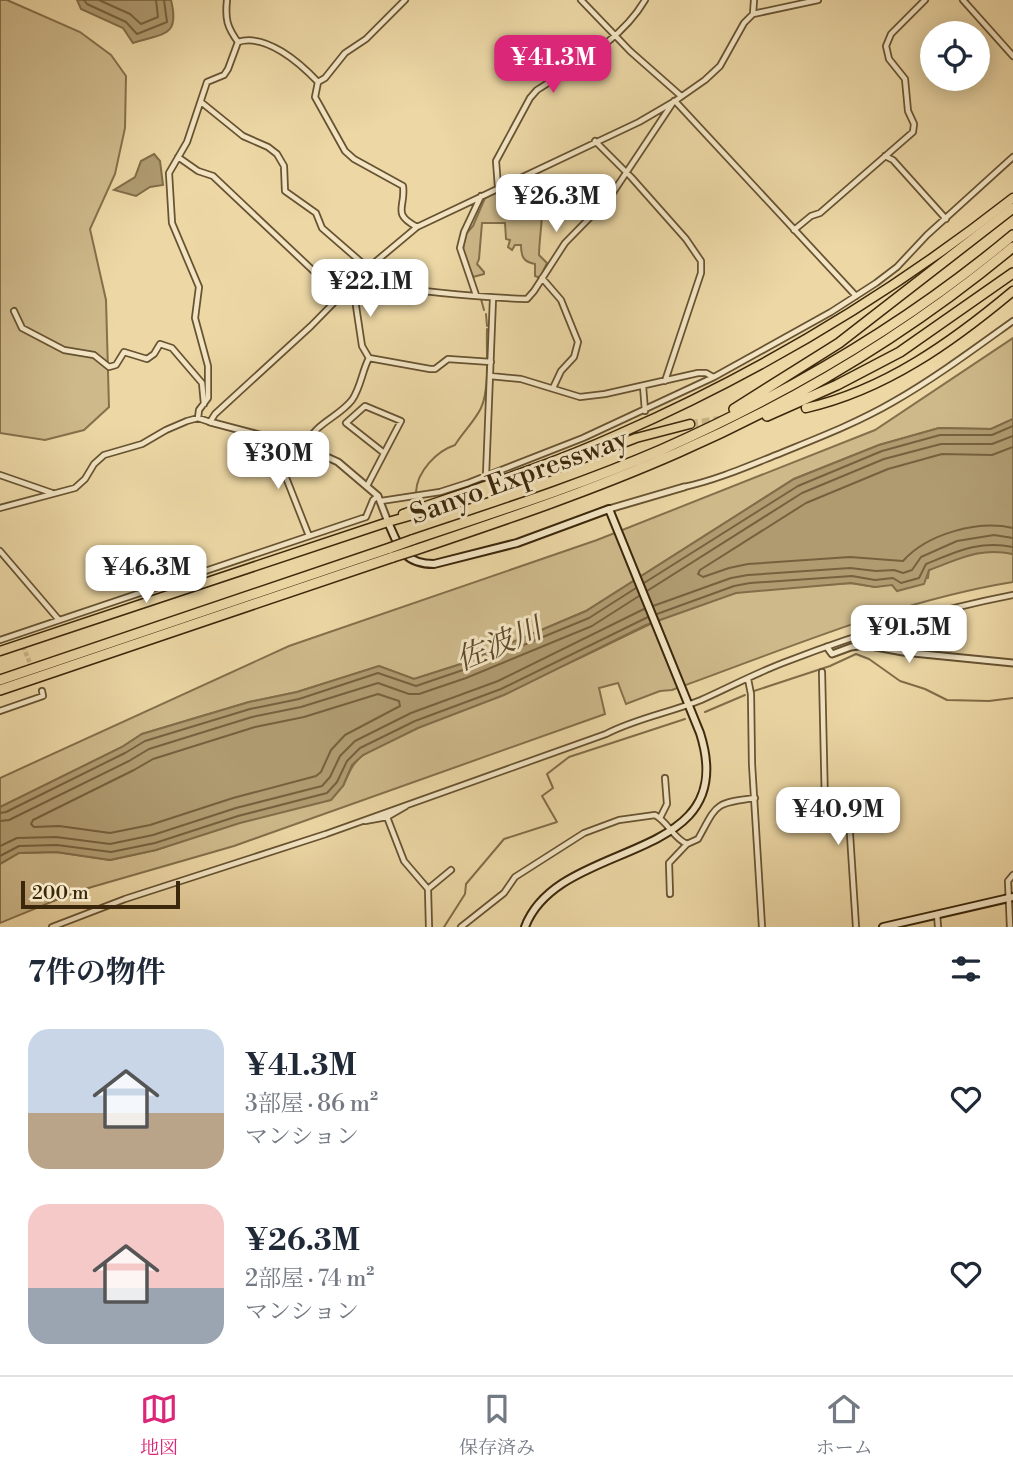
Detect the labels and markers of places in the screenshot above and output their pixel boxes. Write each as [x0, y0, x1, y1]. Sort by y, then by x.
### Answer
pin: ¥41.3M [496, 36, 610, 95]
pin: ¥26.3M [499, 174, 613, 234]
pin: ¥22.1M [313, 260, 427, 319]
pin: ¥30M [237, 432, 319, 491]
pin: ¥46.3M [89, 546, 203, 605]
pin: ¥91.5M [852, 606, 966, 665]
pin: ¥40.9M [781, 788, 895, 847]

